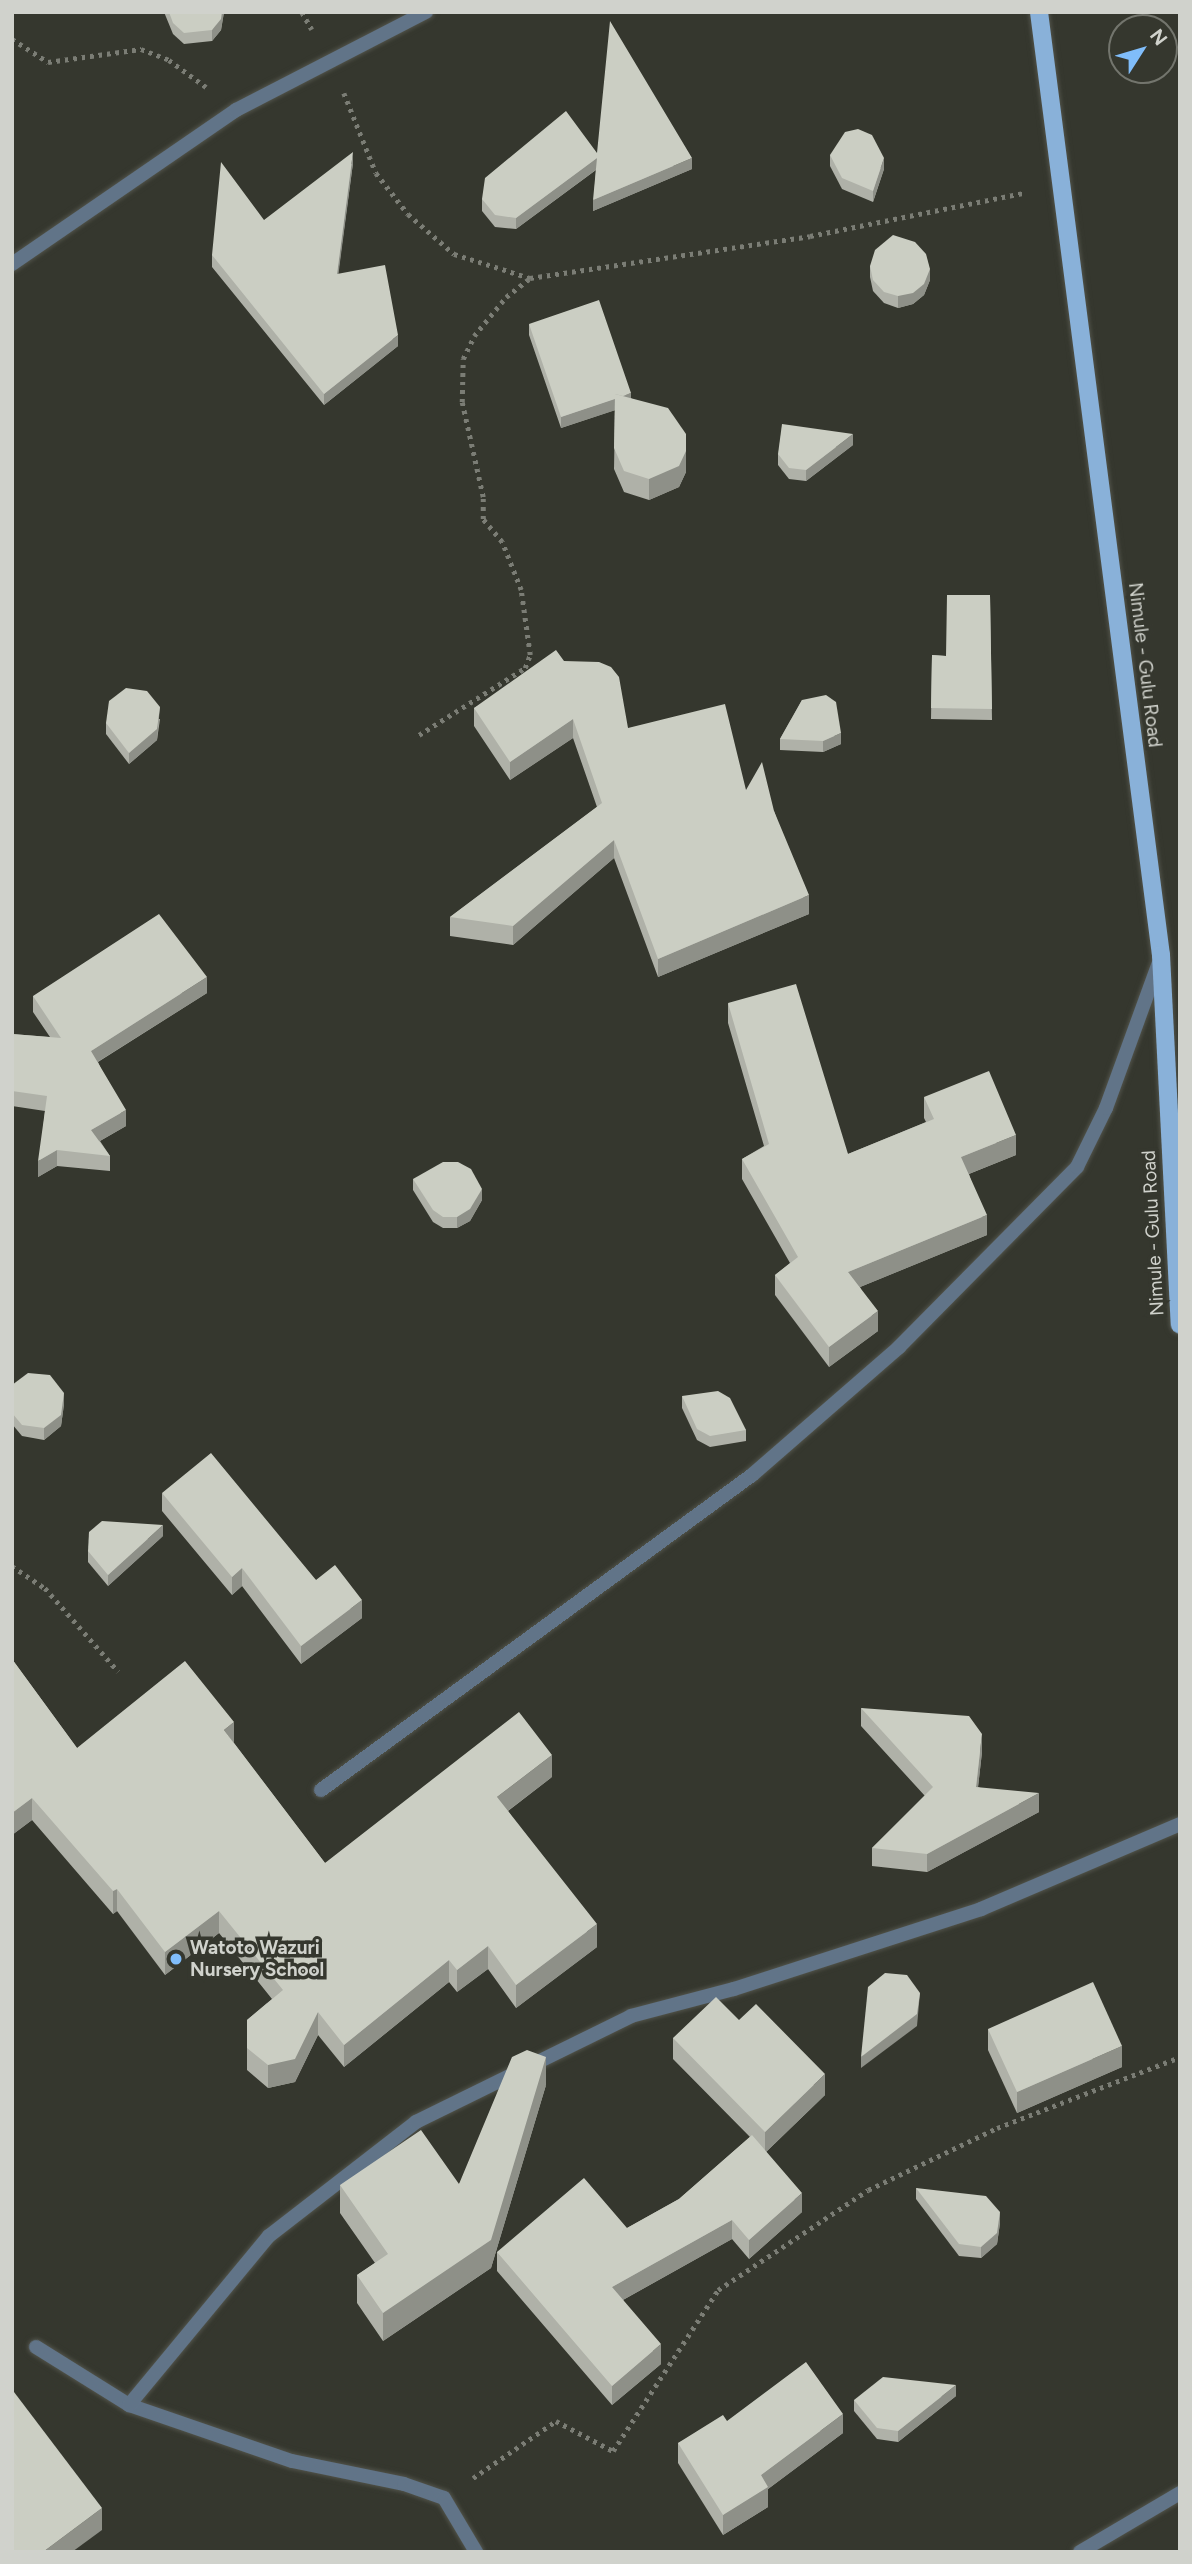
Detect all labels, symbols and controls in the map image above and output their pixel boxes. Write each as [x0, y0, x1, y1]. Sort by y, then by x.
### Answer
north arrow [1108, 14, 1178, 84]
text: N [1145, 24, 1172, 50]
street label: Nimule - Gulu Road [1124, 581, 1166, 749]
street label: Nimule - Gulu Road [1137, 1150, 1169, 1316]
place label: Watoto Wazuri Nursery School [190, 1937, 324, 1981]
marker: Watoto Wazuri Nursery School [168, 1951, 184, 1967]

